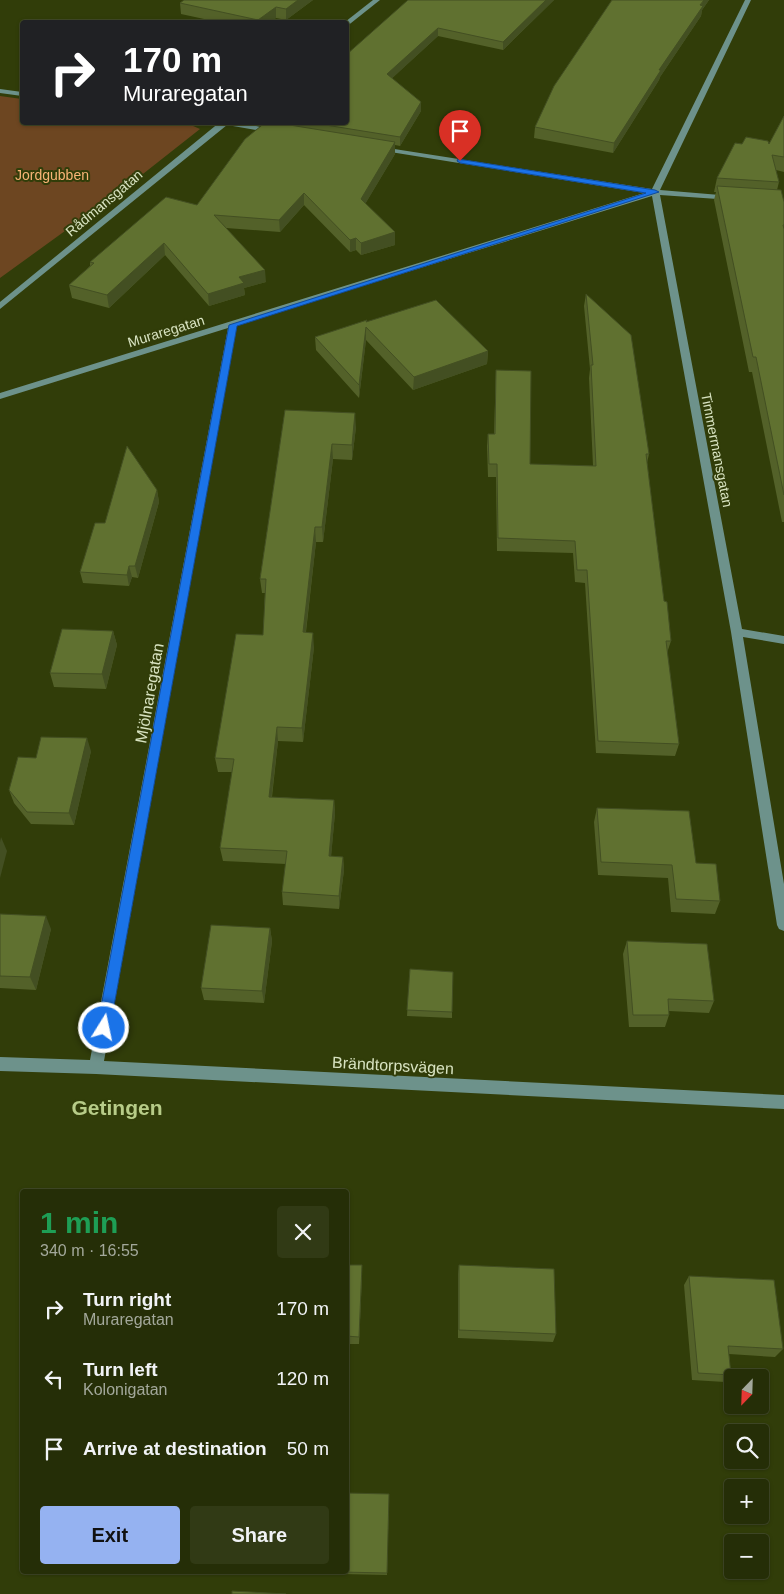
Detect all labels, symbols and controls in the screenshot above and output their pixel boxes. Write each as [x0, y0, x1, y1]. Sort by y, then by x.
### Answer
icon: right [40, 40, 105, 105]
text: 170 m [123, 40, 222, 79]
text: Muraregatan [123, 81, 248, 106]
pin [439, 110, 481, 161]
icon: arrive [446, 117, 474, 145]
street label: Rådmansgatan [62, 166, 146, 240]
park label: Jordgubben [15, 167, 89, 183]
street label: Muraregatan [126, 312, 206, 350]
street label: Timmermansgatan [698, 391, 736, 509]
street label: Mjölnaregatan [132, 642, 167, 744]
position arrow [77, 1001, 129, 1053]
street label: Brändtorpsvägen [332, 1054, 454, 1077]
district label: Getingen [71, 1096, 163, 1119]
text: 1 min [40, 1206, 118, 1239]
button: close [277, 1206, 329, 1258]
text: 340 m · 16:55 [40, 1242, 139, 1259]
text: Turn right [83, 1289, 171, 1310]
icon: right [40, 1295, 68, 1323]
text: 170 m [276, 1298, 329, 1319]
text: Muraregatan [83, 1311, 174, 1328]
text: Turn left [83, 1359, 158, 1380]
icon: left [40, 1365, 68, 1393]
text: 120 m [276, 1368, 329, 1389]
north arrow [724, 1369, 769, 1414]
map controls [724, 1369, 769, 1579]
text: Kolonigatan [83, 1381, 168, 1398]
button: search [724, 1424, 769, 1469]
icon: arrive [40, 1435, 68, 1463]
text: Arrive at destination [83, 1438, 267, 1459]
text: 50 m [287, 1438, 329, 1459]
button: + [724, 1479, 769, 1524]
button: Exit [40, 1506, 180, 1564]
button: Share [190, 1506, 329, 1564]
button: − [724, 1534, 769, 1579]

